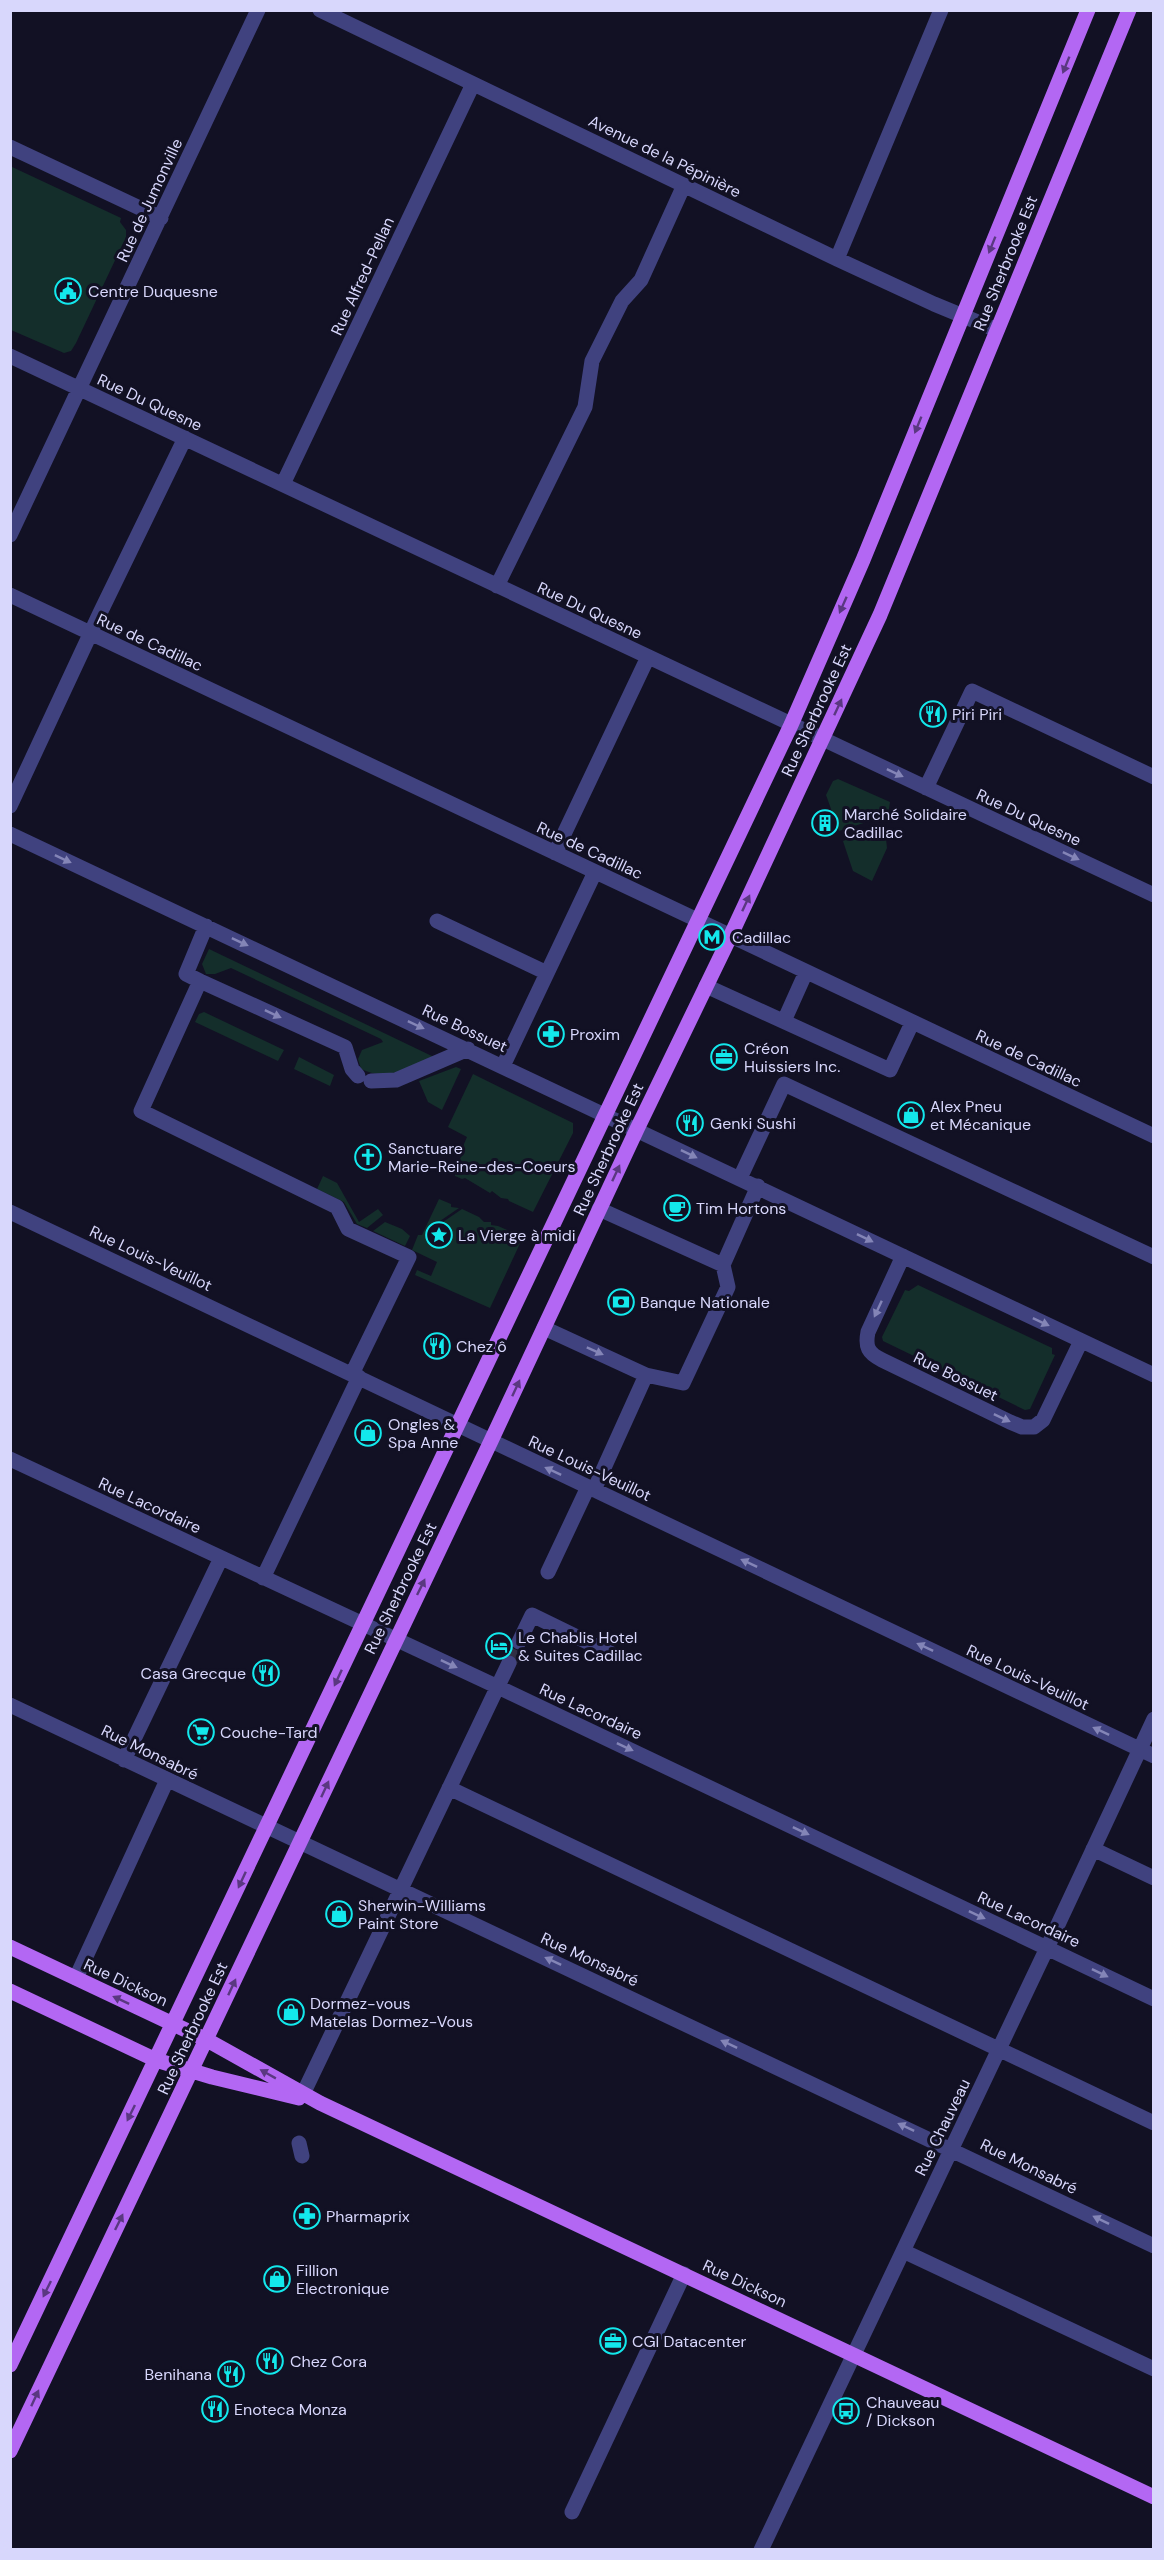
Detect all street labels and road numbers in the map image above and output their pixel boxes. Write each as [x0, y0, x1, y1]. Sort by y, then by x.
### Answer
street label: Avenue de la Pépinière [585, 110, 744, 203]
street label: Rue de Jumonville [112, 135, 187, 265]
street label: Rue Sherbrooke Est [969, 193, 1042, 334]
street label: Rue Alfred-Pellan [326, 214, 399, 339]
street label: Rue Du Quesne [94, 369, 206, 436]
street label: Rue Du Quesne [534, 577, 646, 644]
street label: Rue de Cadillac [93, 609, 206, 676]
street label: Rue Sherbrooke Est [777, 641, 856, 780]
street label: Rue Du Quesne [973, 784, 1085, 851]
street label: Rue de Cadillac [533, 817, 646, 884]
street label: Rue Bossuet [419, 1000, 511, 1057]
street label: Rue de Cadillac [972, 1025, 1085, 1092]
street label: Rue Sherbrooke Est [569, 1080, 648, 1219]
street label: Rue Louis-Veuillot [86, 1221, 216, 1296]
street label: Rue Bossuet [910, 1347, 1001, 1406]
street label: Rue Louis-Veuillot [525, 1431, 655, 1506]
street label: Rue Lacordaire [95, 1473, 204, 1538]
street label: Rue Sherbrooke Est [359, 1519, 441, 1658]
street label: Rue Louis-Veuillot [963, 1640, 1093, 1715]
street label: Rue Lacordaire [536, 1679, 645, 1744]
street label: Rue Monsabré [98, 1720, 202, 1785]
street label: Rue Lacordaire [974, 1887, 1083, 1952]
street label: Rue Monsabré [537, 1928, 642, 1991]
street label: Rue Dickson [80, 1954, 171, 2011]
street label: Rue Sherbrooke Est [153, 1959, 232, 2098]
street label: Rue Chauveau [910, 2075, 975, 2179]
street label: Rue Monsabré [977, 2134, 1081, 2199]
street label: Rue Dickson [699, 2255, 790, 2312]

